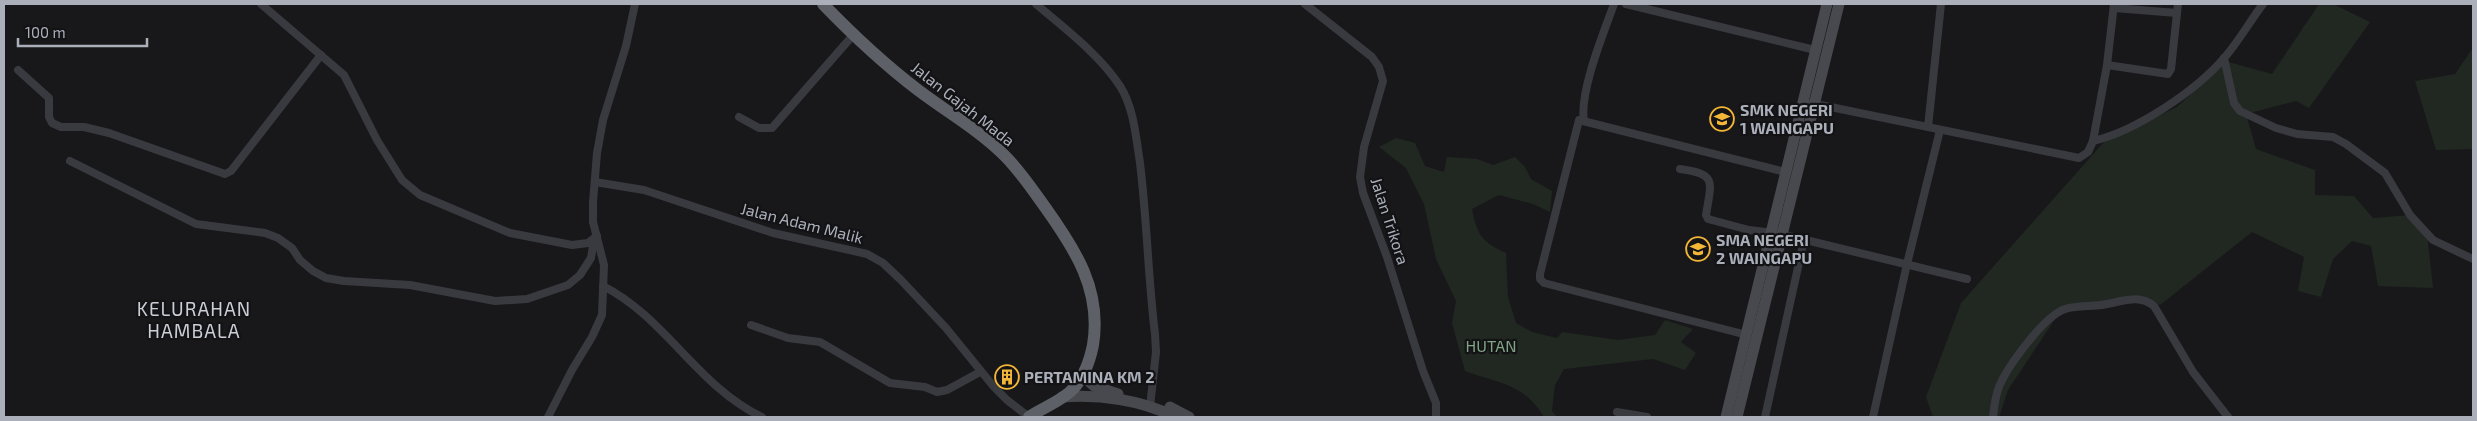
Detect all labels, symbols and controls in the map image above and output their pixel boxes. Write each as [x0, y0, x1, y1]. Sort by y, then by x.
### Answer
scale bar [18, 15, 146, 47]
text: 100 m [25, 23, 66, 41]
street label: Jalan Gajah Mada [907, 57, 1019, 151]
place label: SMK NEGERI 1 WAINGAPU [1740, 100, 1834, 137]
school or university icon: SMK NEGERI 1 WAINGAPU [1709, 106, 1735, 132]
street label: Jalan Trikora [1367, 175, 1414, 267]
street label: Jalan Adam Malik [739, 198, 865, 247]
place label: SMA NEGERI 2 WAINGAPU [1716, 230, 1812, 267]
school or university icon: SMA NEGERI 2 WAINGAPU [1685, 236, 1711, 262]
district label: KELURAHAN HAMBALA [137, 297, 251, 342]
park label: HUTAN [1466, 336, 1516, 355]
building icon: PERTAMINA KM 2 [994, 364, 1020, 390]
place label: PERTAMINA KM 2 [1024, 367, 1154, 386]

